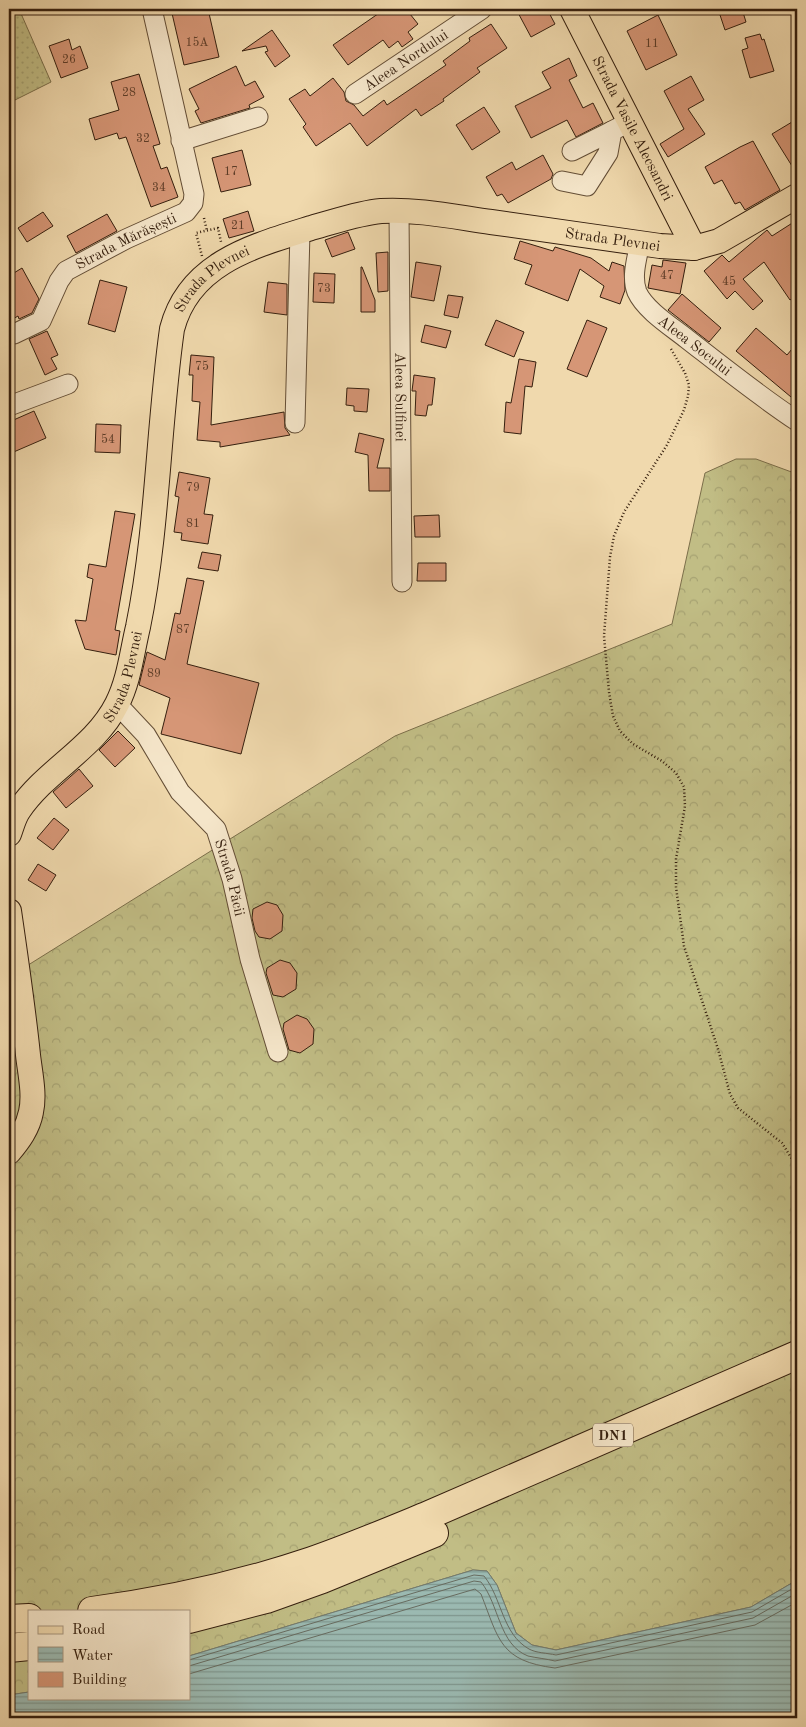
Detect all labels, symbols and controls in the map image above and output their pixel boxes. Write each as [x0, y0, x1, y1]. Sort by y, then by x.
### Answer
street label: Aleea Nordului [362, 28, 451, 95]
house number: 15A [185, 36, 209, 49]
house number: 11 [645, 38, 659, 50]
house number: 26 [62, 54, 76, 66]
street label: Strada Vasile Alecsandri [588, 54, 675, 204]
house number: 28 [122, 87, 136, 99]
house number: 32 [136, 133, 150, 145]
house number: 17 [224, 166, 238, 178]
house number: 34 [152, 182, 166, 194]
street label: Strada Mărășești [74, 211, 179, 273]
house number: 21 [231, 220, 245, 232]
street label: Strada Plevnei [564, 227, 661, 255]
street label: Strada Plevnei [173, 244, 252, 315]
house number: 47 [660, 270, 674, 282]
house number: 45 [722, 275, 736, 288]
house number: 73 [317, 283, 331, 295]
street label: Aleea Socului [654, 314, 733, 379]
street label: Aleea Sulfinei [391, 352, 407, 442]
house number: 75 [195, 360, 209, 373]
house number: 54 [101, 433, 115, 446]
house number: 79 [186, 482, 200, 494]
house number: 81 [186, 518, 200, 530]
house number: 87 [176, 624, 190, 636]
street label: Strada Plevnei [102, 630, 146, 726]
house number: 89 [147, 668, 161, 680]
street label: Strada Păcii [211, 837, 246, 918]
road number: DN1 [593, 1424, 633, 1446]
legend [28, 1610, 190, 1700]
text: Road [72, 1623, 106, 1638]
text: Water [72, 1649, 113, 1664]
text: Building [72, 1673, 127, 1688]

